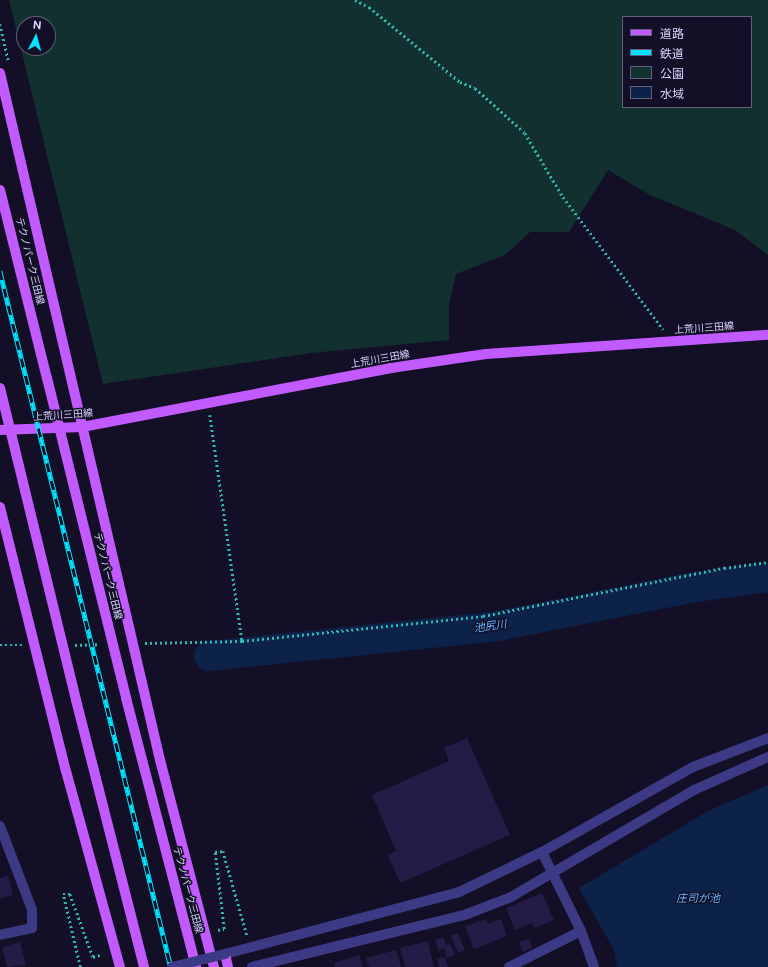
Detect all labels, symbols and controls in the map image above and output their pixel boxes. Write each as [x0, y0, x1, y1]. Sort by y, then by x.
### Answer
north arrow [16, 16, 56, 56]
legend [622, 16, 752, 108]
text: N [32, 19, 42, 31]
text: 道路 [660, 27, 684, 41]
text: 鉄道 [660, 47, 684, 61]
text: 公園 [660, 67, 684, 81]
text: 水域 [660, 87, 684, 101]
street label: テクノパーク三田線 [13, 216, 47, 306]
street label: 上荒川三田線 [674, 320, 734, 336]
street label: 上荒川三田線 [349, 348, 411, 370]
street label: 上荒川三田線 [33, 407, 93, 423]
street label: テクノパーク三田線 [91, 531, 125, 621]
water label: 池尻川 [473, 617, 507, 635]
street label: テクノパーク三田線 [171, 845, 205, 935]
water label: 庄司が池 [676, 891, 720, 905]

